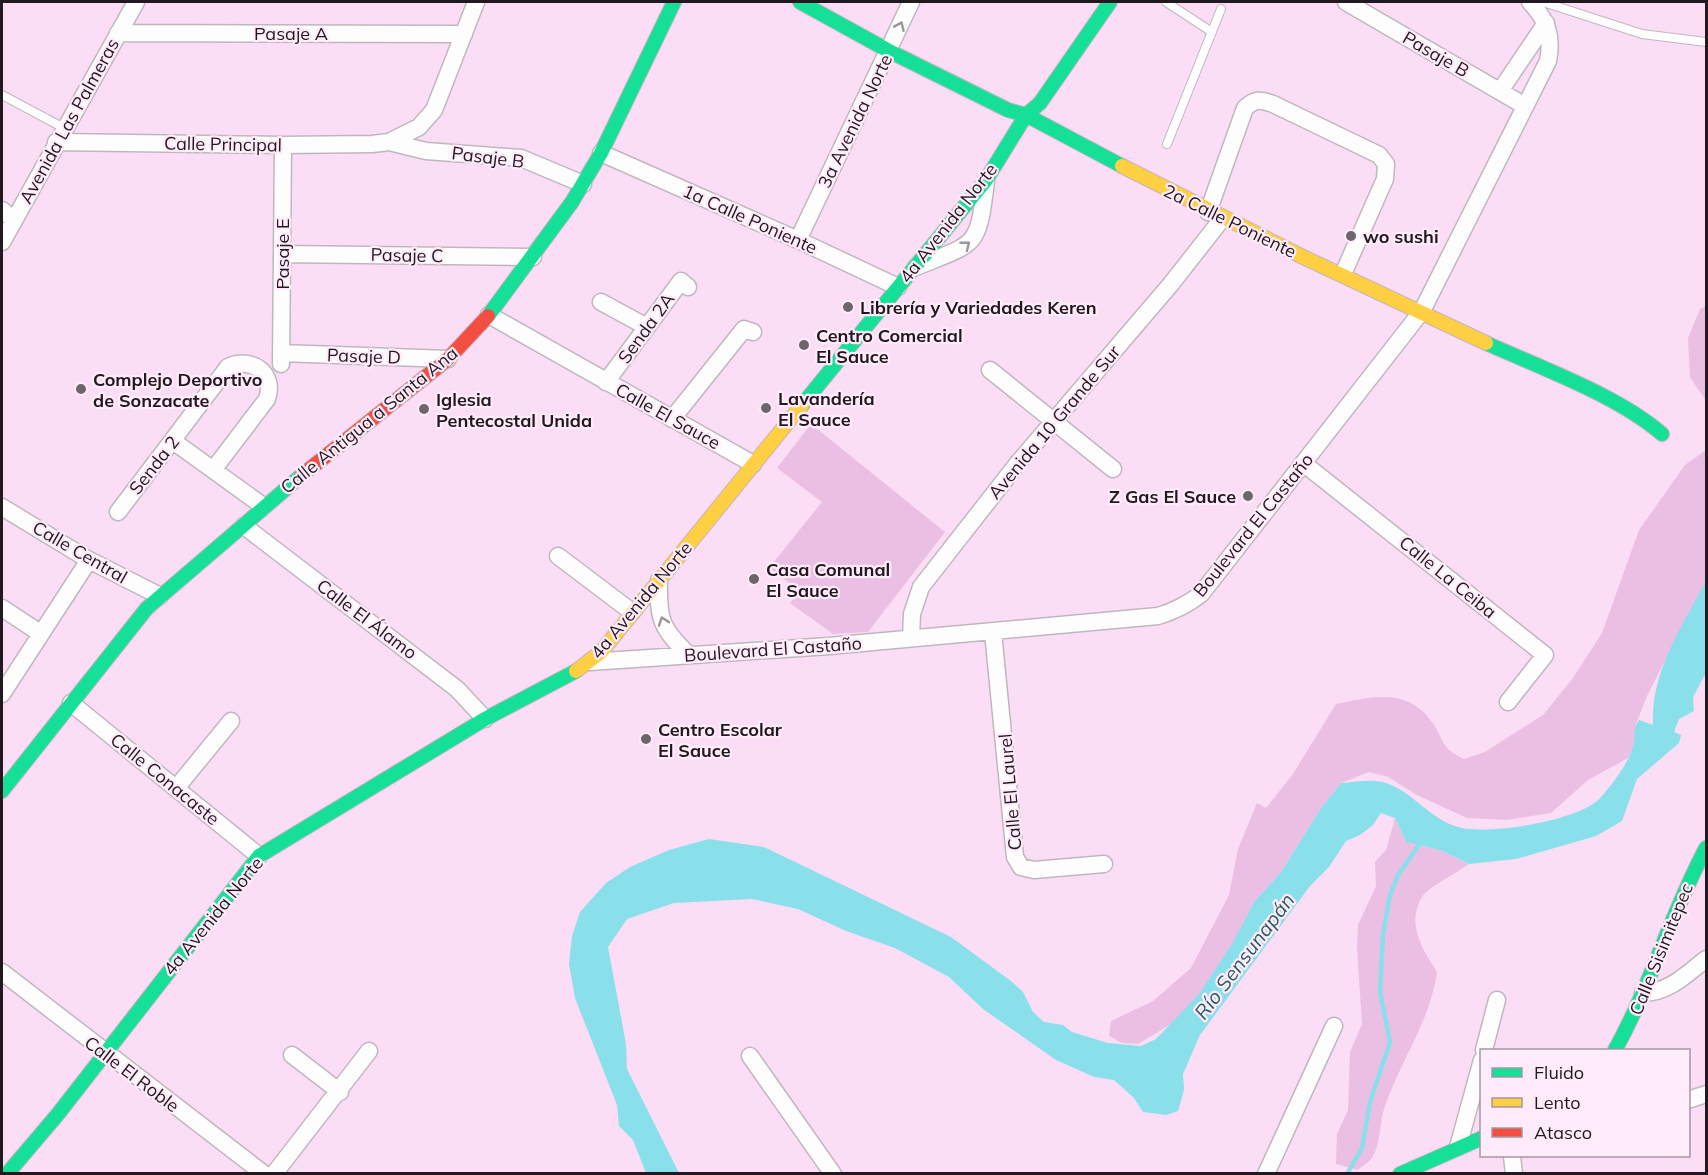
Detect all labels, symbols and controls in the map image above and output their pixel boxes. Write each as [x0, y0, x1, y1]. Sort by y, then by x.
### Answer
street label: Pasaje A [254, 22, 328, 45]
one-way arrow [893, 22, 905, 33]
street label: Pasaje B [1399, 26, 1473, 82]
street label: Avenida Las Palmeras [14, 34, 124, 208]
street label: 3a Avenida Norte [813, 50, 897, 192]
street label: Calle Principal [164, 131, 282, 157]
street label: Pasaje B [450, 141, 526, 173]
street label: 4a Avenida Norte [894, 158, 1002, 288]
street label: 1a Calle Poniente [679, 179, 821, 259]
street label: 2a Calle Poniente [1160, 179, 1300, 263]
street label: Pasaje E [271, 218, 294, 290]
place label: wo sushi [1363, 225, 1439, 248]
marker: wo sushi [1344, 229, 1358, 243]
one-way arrow [959, 241, 970, 252]
street label: Pasaje C [370, 243, 444, 267]
street label: Senda 2A [613, 288, 679, 368]
place label: Librería y Variedades Keren [860, 296, 1097, 319]
marker: Librería y Variedades Keren [841, 300, 855, 314]
place label: Centro Comercial El Sauce [816, 324, 963, 368]
marker: Centro Comercial El Sauce [797, 338, 811, 352]
street label: Avenida 10 Grande Sur [983, 340, 1125, 504]
street label: Calle Antigua a Santa Ana [276, 341, 462, 499]
street label: Pasaje D [327, 343, 401, 369]
place label: Complejo Deportivo de Sonzacate [93, 368, 262, 412]
street label: Calle El Sauce [612, 378, 724, 454]
marker: Complejo Deportivo de Sonzacate [74, 382, 88, 396]
place label: Lavandería El Sauce [778, 387, 875, 431]
place label: Iglesia Pentecostal Unida [436, 388, 592, 432]
marker: Lavandería El Sauce [759, 401, 773, 415]
marker: Iglesia Pentecostal Unida [417, 402, 431, 416]
street label: Senda 2 [124, 431, 184, 499]
street label: Boulevard El Castaño [1188, 449, 1318, 601]
place label: Z Gas El Sauce [1109, 485, 1236, 508]
marker: Z Gas El Sauce [1241, 489, 1255, 503]
street label: Calle Central [28, 516, 132, 588]
street label: Calle La Ceiba [1395, 531, 1501, 623]
street label: 4a Avenida Norte [585, 537, 697, 663]
place label: Casa Comunal El Sauce [766, 558, 890, 602]
marker: Casa Comunal El Sauce [747, 572, 761, 586]
street label: Calle El Álamo [312, 574, 422, 664]
one-way arrow [657, 616, 670, 627]
street label: Boulevard El Castaño [683, 631, 863, 667]
place label: Centro Escolar El Sauce [658, 718, 783, 762]
street label: Calle Conacaste [106, 728, 224, 830]
marker: Centro Escolar El Sauce [639, 732, 653, 746]
street label: Calle El Laurel [993, 733, 1027, 851]
street label: 4a Avenida Norte [158, 852, 268, 980]
street label: Calle Sisimitepec [1624, 880, 1698, 1018]
water label: Río Sensunapán [1189, 888, 1299, 1024]
street label: Calle El Roble [80, 1031, 184, 1117]
legend [1480, 1049, 1690, 1157]
text: Fluido [1534, 1061, 1584, 1084]
text: Lento [1534, 1091, 1581, 1114]
text: Atasco [1534, 1121, 1592, 1144]

